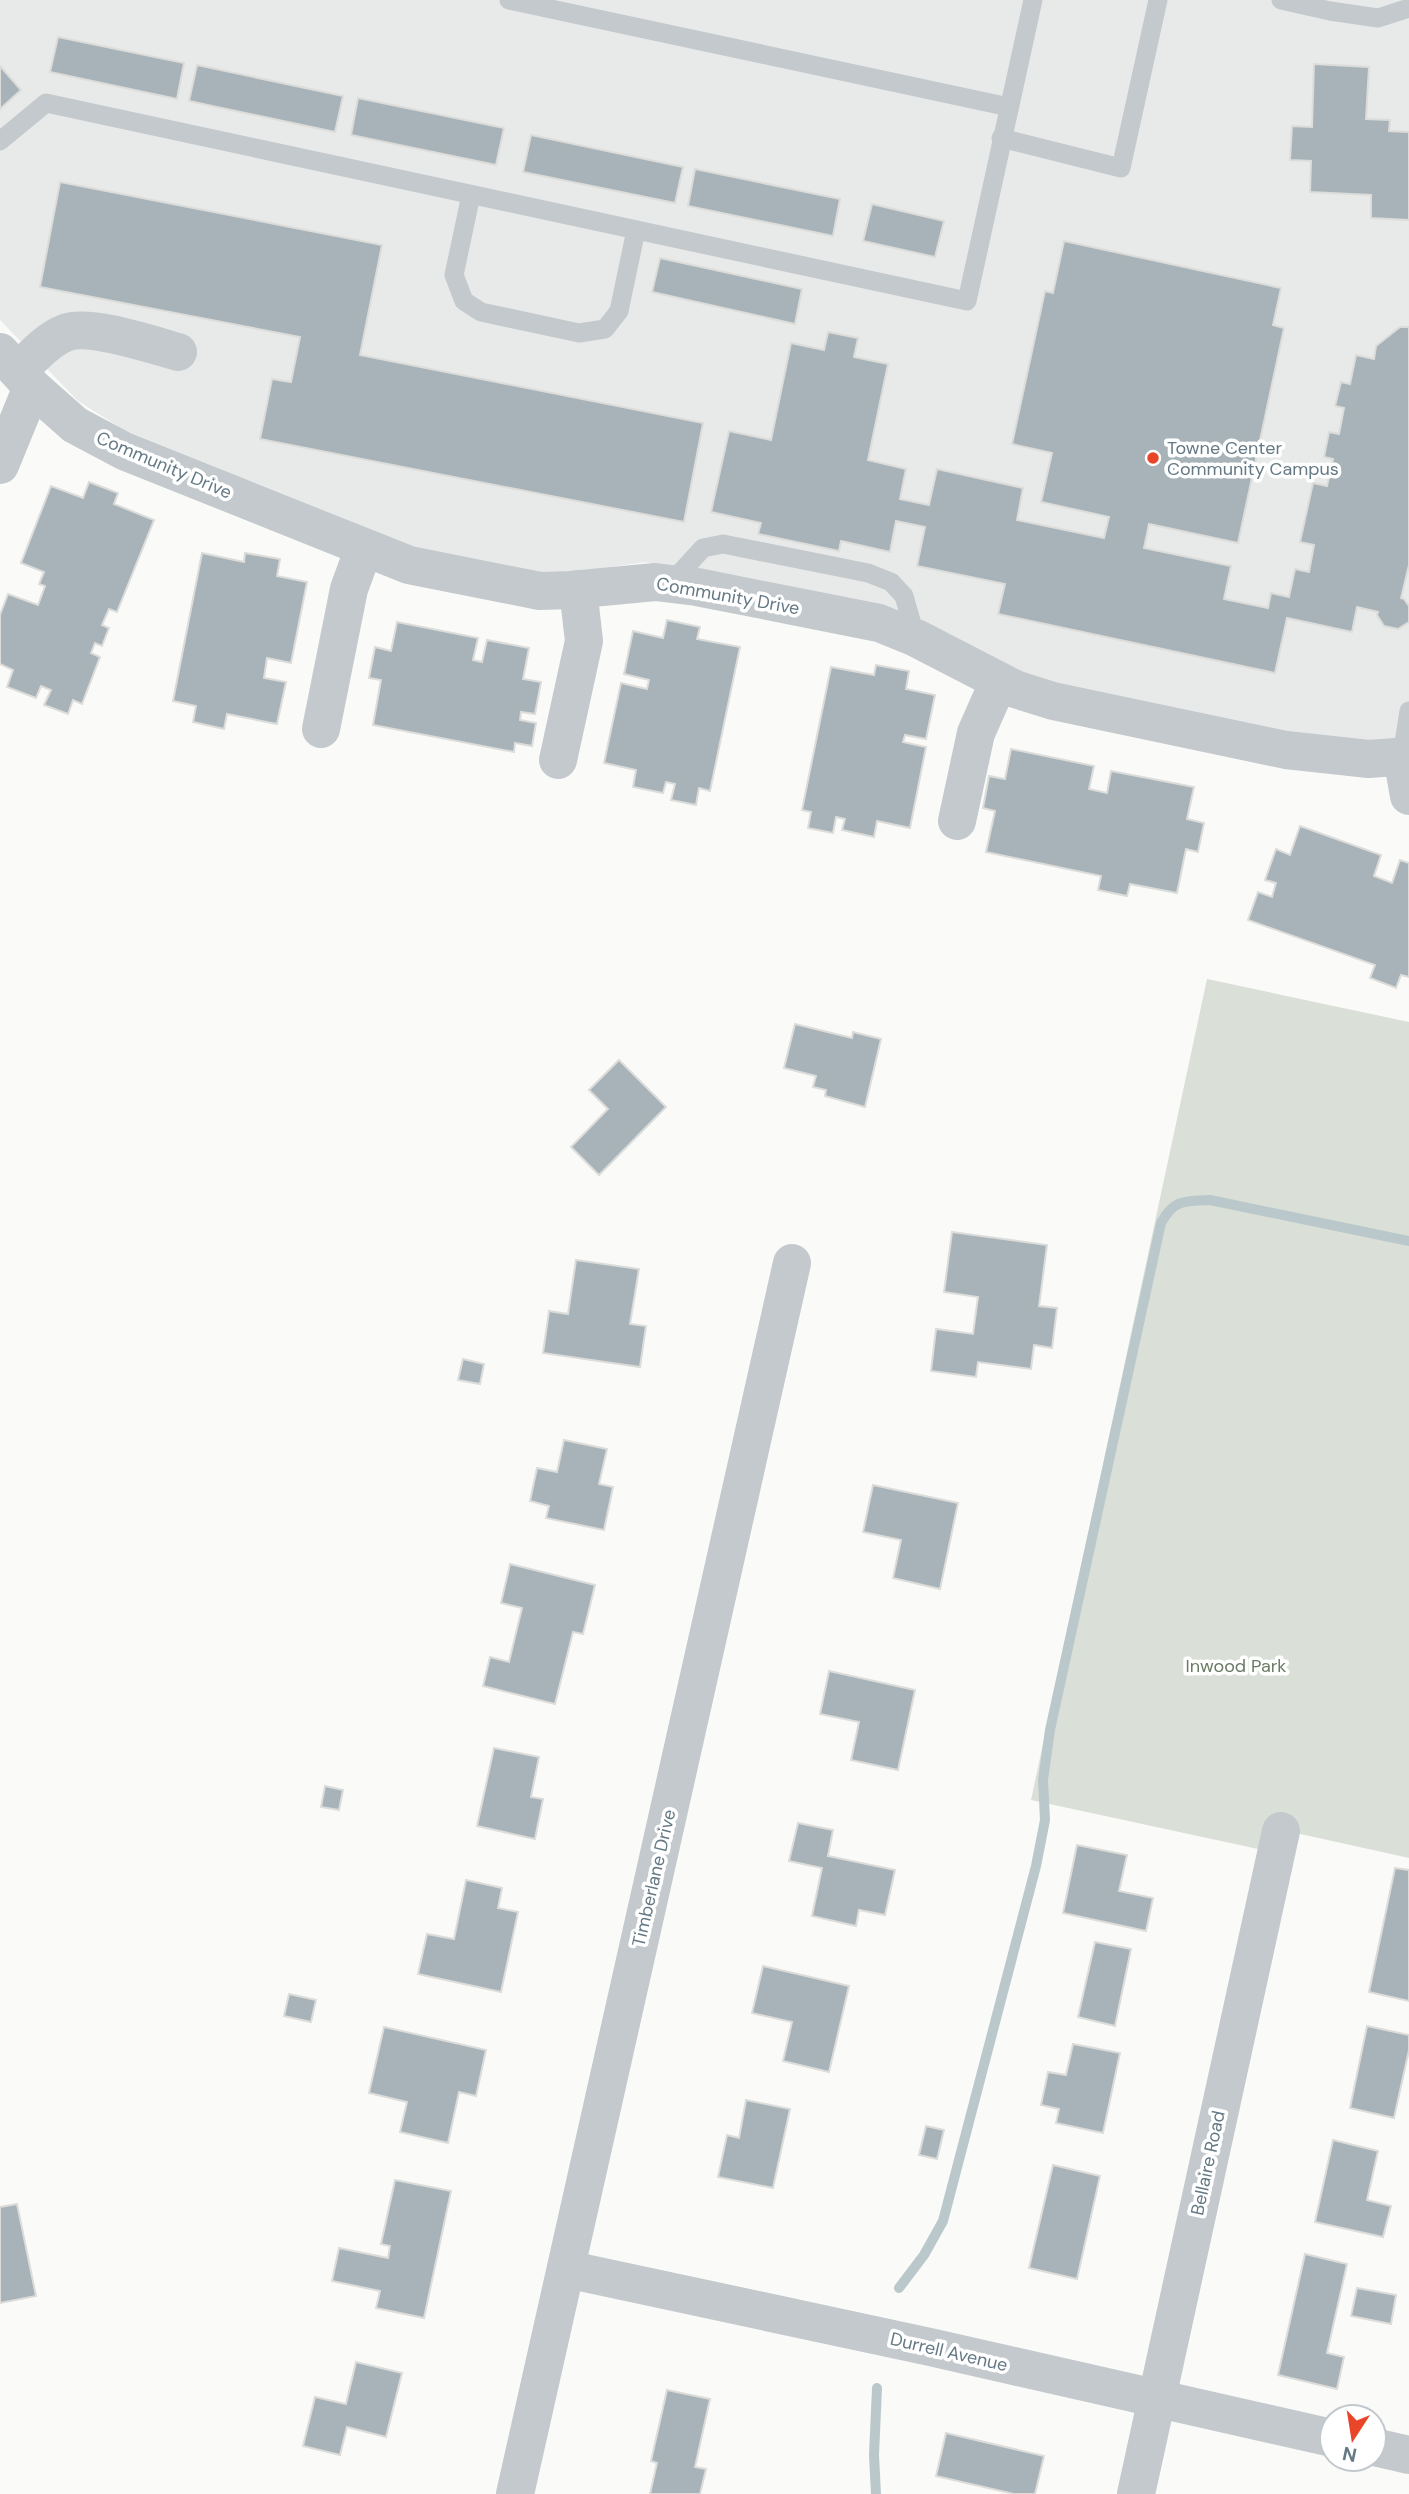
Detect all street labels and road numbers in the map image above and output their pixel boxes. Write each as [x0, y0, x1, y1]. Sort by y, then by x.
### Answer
street label: Community Drive [93, 426, 235, 504]
street label: Community Drive [654, 572, 802, 620]
street label: Timberlane Drive [627, 1807, 681, 1949]
street label: Bellaire Road [1185, 2108, 1231, 2218]
street label: Durrell Avenue [888, 2327, 1010, 2377]

